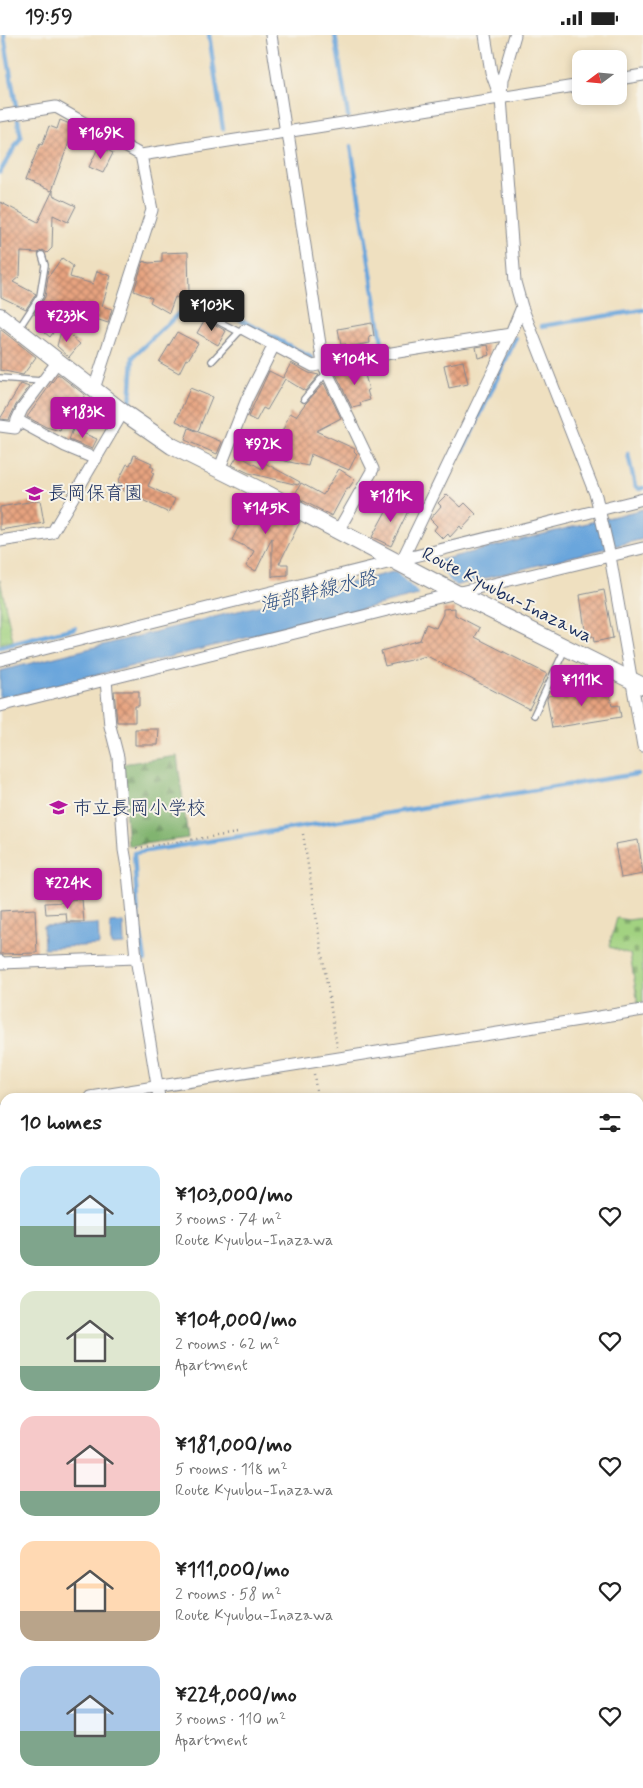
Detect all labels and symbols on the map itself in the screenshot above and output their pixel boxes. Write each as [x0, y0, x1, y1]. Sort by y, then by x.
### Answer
north arrow [572, 50, 628, 105]
pin: ¥169K [66, 117, 136, 160]
pin: ¥103K [177, 289, 247, 332]
pin: ¥233K [32, 301, 102, 343]
pin: ¥104K [320, 343, 390, 386]
pin: ¥183K [48, 397, 118, 439]
pin: ¥92K [233, 429, 293, 471]
place label: 長岡保育園 [48, 481, 143, 506]
pin: ¥181K [356, 481, 426, 523]
school or university icon: 長岡保育園 [24, 483, 44, 503]
pin: ¥145K [231, 493, 301, 535]
street label: Route Kyuubu-Inazawa [417, 541, 596, 650]
water label: 海部幹線水路 [257, 564, 380, 620]
pin: ¥111K [547, 665, 617, 707]
place label: 市立長岡小学校 [73, 796, 206, 821]
school or university icon: 市立長岡小学校 [49, 798, 69, 818]
pin: ¥224K [33, 867, 103, 910]

